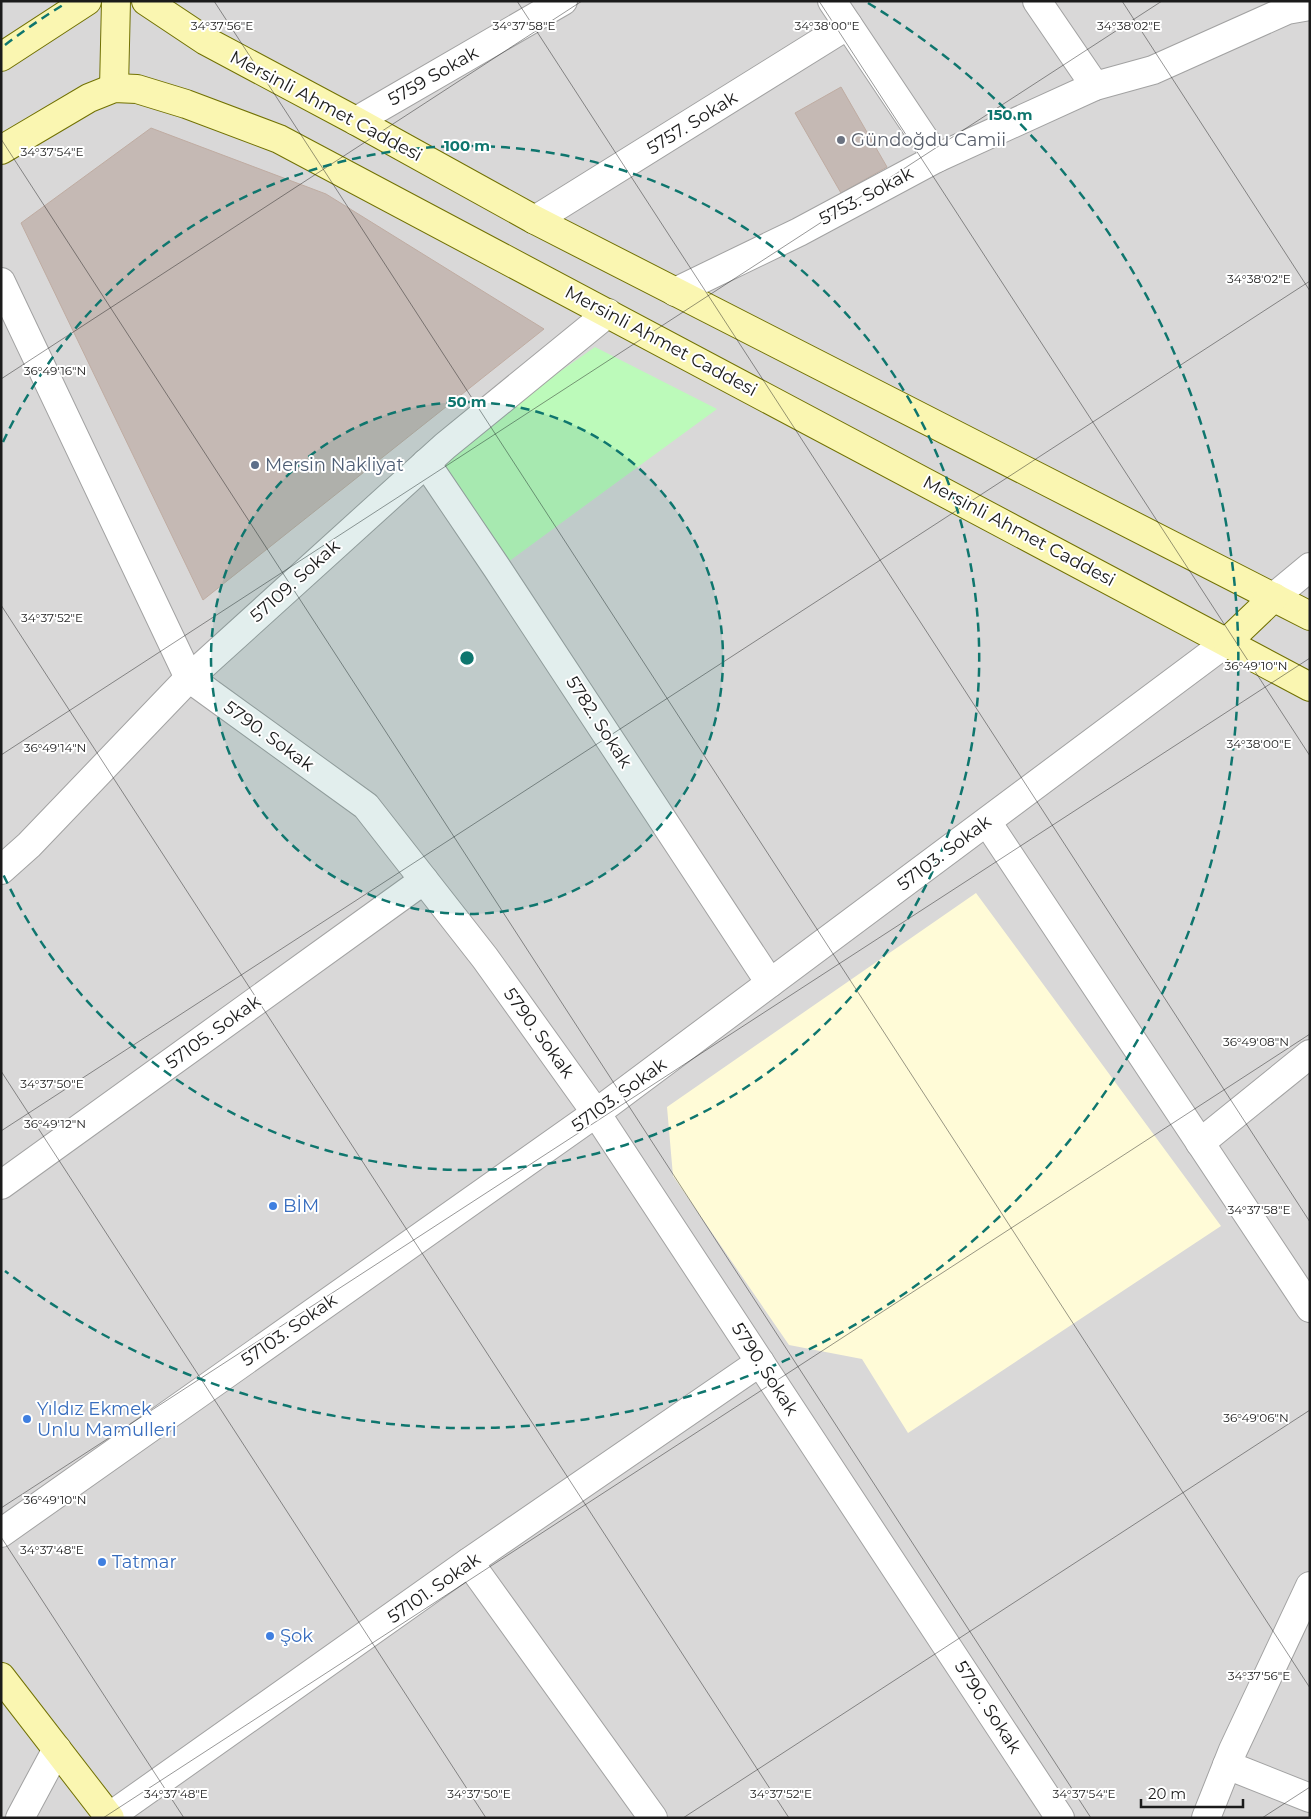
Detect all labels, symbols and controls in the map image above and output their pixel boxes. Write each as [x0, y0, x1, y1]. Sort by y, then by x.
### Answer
text: 34°37'56"E [191, 18, 253, 33]
text: 34°37'58"E [492, 18, 556, 33]
text: 34°38'00"E [794, 18, 860, 33]
text: 34°38'02"E [1097, 18, 1161, 33]
street label: 5759 Sokak [384, 41, 482, 111]
street label: Mersinli Ahmet Caddesi [226, 46, 426, 166]
street label: 5757. Sokak [643, 86, 742, 160]
text: 150 m [988, 105, 1032, 124]
place label: Gündoğdu Camii [851, 129, 1006, 151]
marker: Gündoğdu Camii [835, 134, 847, 146]
text: 100 m [444, 136, 490, 155]
text: 34°37'54"E [21, 144, 84, 159]
street label: 5753. Sokak [815, 162, 917, 230]
text: 34°38'02"E [1227, 271, 1291, 286]
street label: Mersinli Ahmet Caddesi [561, 281, 761, 401]
text: 36°49'16"N [24, 363, 86, 378]
text: 50 m [447, 392, 487, 411]
place label: Mersin Nakliyat [265, 454, 404, 476]
marker: Mersin Nakliyat [249, 459, 261, 471]
street label: Mersinli Ahmet Caddesi [919, 471, 1119, 591]
street label: 57109. Sokak [246, 535, 344, 627]
text: 34°37'52"E [21, 610, 83, 625]
centre of rings [458, 649, 476, 667]
text: 36°49'10"N [1224, 658, 1288, 673]
street label: 5782. Sokak [561, 672, 637, 772]
street label: 5790. Sokak [220, 696, 319, 776]
text: 34°38'00"E [1226, 736, 1292, 751]
text: 36°49'14"N [24, 740, 86, 755]
street label: 57103. Sokak [893, 810, 996, 895]
street label: 5790. Sokak [499, 984, 579, 1083]
street label: 57105. Sokak [161, 990, 265, 1074]
text: 36°49'08"N [1223, 1034, 1289, 1049]
street label: 57103. Sokak [567, 1053, 671, 1137]
text: 34°37'50"E [20, 1076, 84, 1091]
text: 36°49'12"N [24, 1116, 86, 1131]
place label: BİM [283, 1195, 319, 1217]
marker: BİM [267, 1200, 279, 1212]
text: 34°37'58"E [1227, 1202, 1291, 1217]
street label: 57103. Sokak [237, 1289, 341, 1371]
street label: 5790. Sokak [727, 1319, 803, 1420]
place label: Yıldız Ekmek Unlu Mamulleri [37, 1398, 177, 1441]
text: 36°49'06"N [1223, 1410, 1289, 1425]
marker: Yıldız Ekmek Unlu Mamulleri [21, 1413, 33, 1425]
text: 36°49'10"N [23, 1492, 87, 1507]
text: 34°37'48"E [20, 1542, 84, 1557]
street label: 57101. Sokak [383, 1548, 485, 1628]
place label: Tatmar [112, 1551, 177, 1573]
marker: Tatmar [96, 1556, 108, 1568]
place label: Şok [280, 1625, 313, 1647]
marker: Şok [264, 1630, 276, 1642]
street label: 5790. Sokak [950, 1657, 1026, 1758]
text: 34°37'56"E [1228, 1668, 1290, 1683]
scale bar [1141, 1776, 1244, 1808]
text: 20 m [1148, 1784, 1186, 1803]
text: 34°37'48"E [144, 1786, 208, 1801]
text: 34°37'50"E [447, 1786, 511, 1801]
text: 34°37'52"E [750, 1786, 812, 1801]
text: 34°37'54"E [1053, 1786, 1116, 1801]

